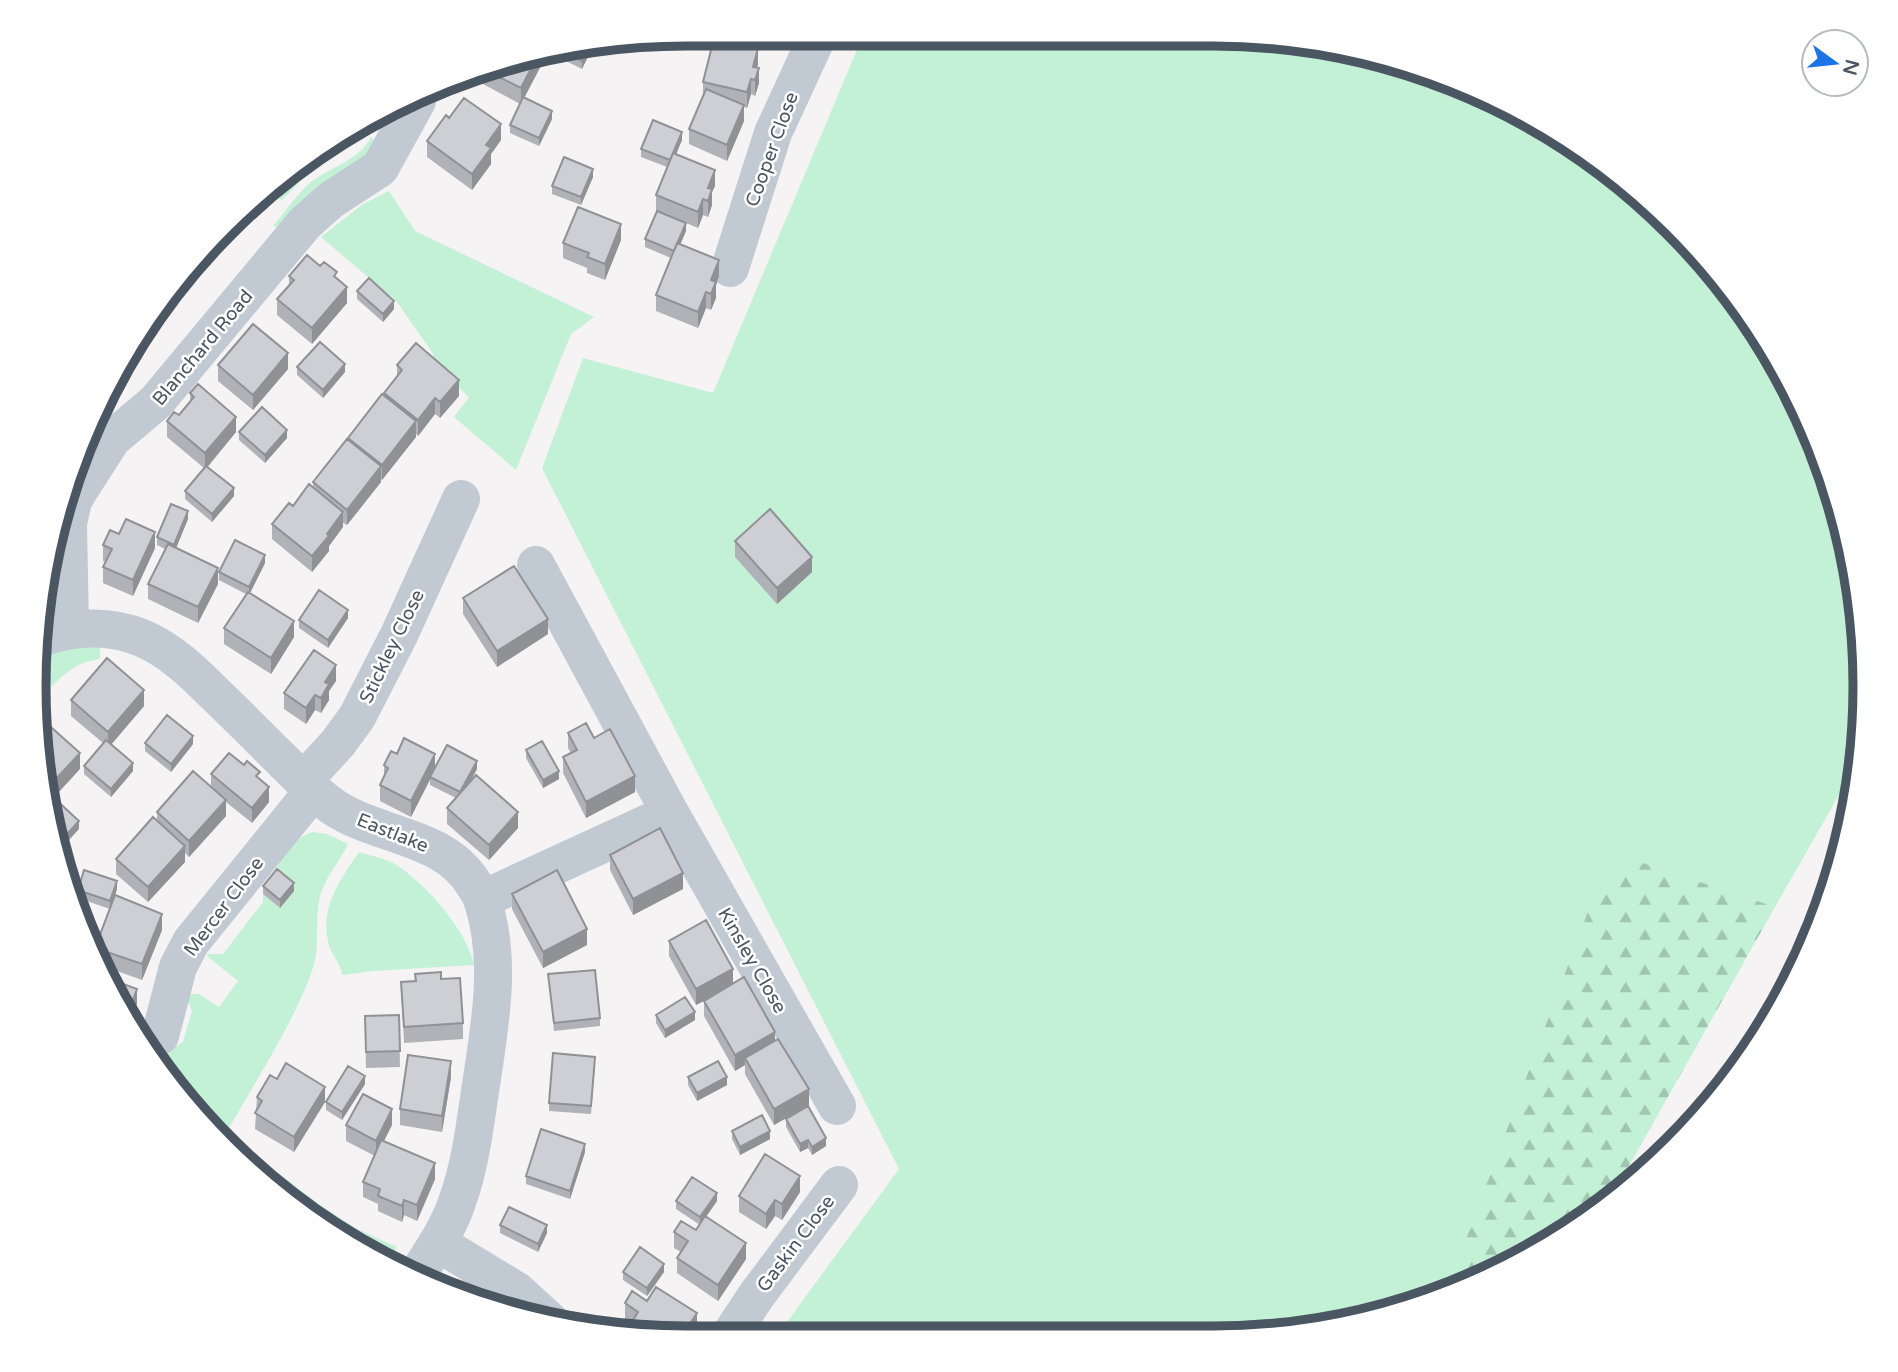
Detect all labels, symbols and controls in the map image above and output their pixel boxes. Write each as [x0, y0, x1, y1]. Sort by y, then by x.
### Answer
north arrow [1800, 28, 1870, 98]
text: N [1838, 57, 1863, 77]
street label: Cooper Close [741, 89, 803, 210]
street label: Blanchard Road [148, 285, 257, 410]
street label: Stickley Close [355, 586, 429, 707]
street label: Eastlake [354, 809, 432, 857]
street label: Mercer Close [179, 853, 268, 960]
street label: Kinsley Close [713, 904, 791, 1017]
street label: Gaskin Close [752, 1191, 839, 1296]

